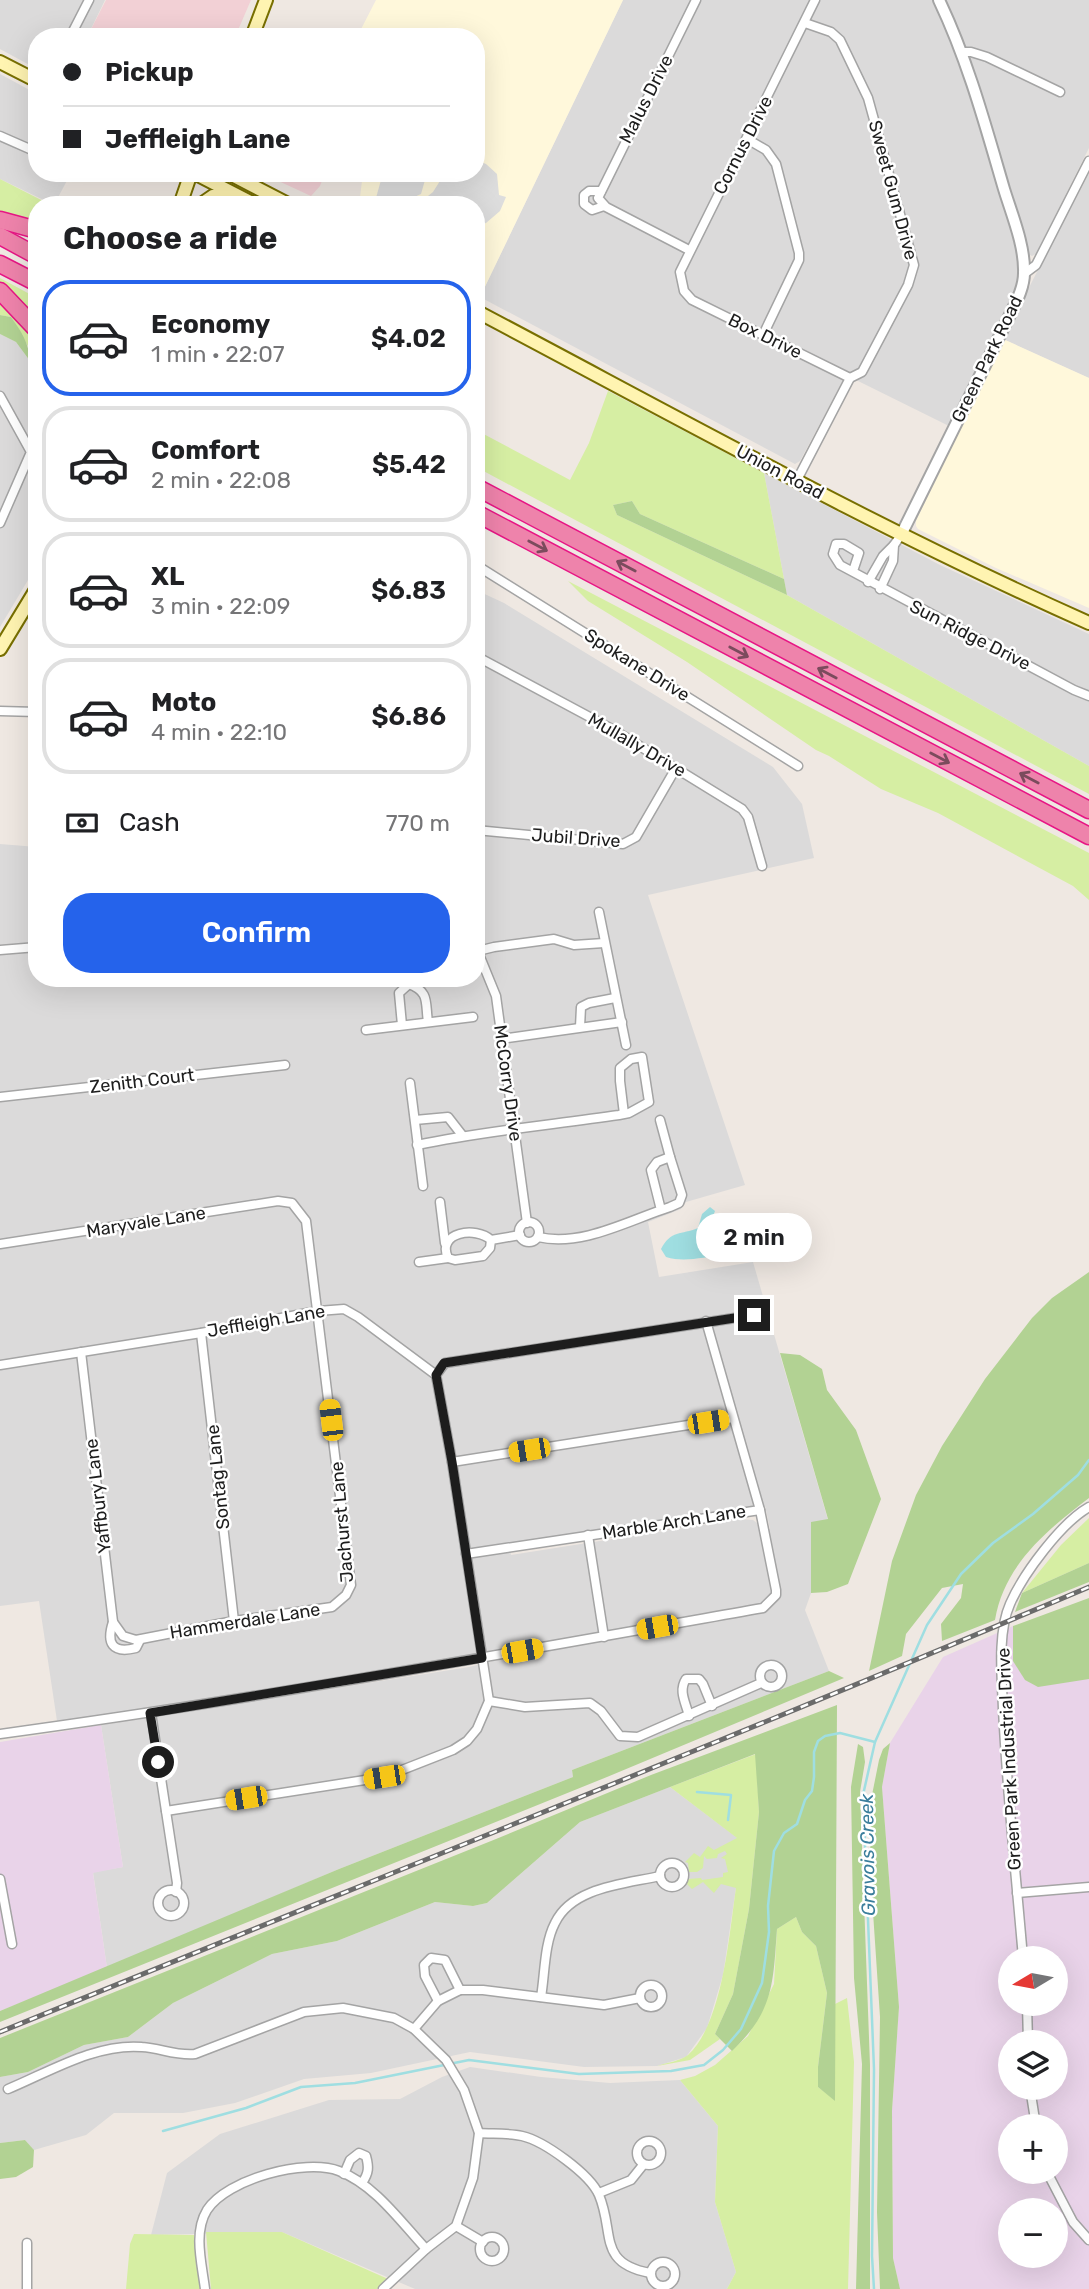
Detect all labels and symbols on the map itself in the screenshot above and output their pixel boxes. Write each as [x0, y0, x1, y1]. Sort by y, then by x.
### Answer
street label: Malus Drive [614, 51, 678, 147]
street label: Cornus Drive [709, 92, 777, 198]
street label: Sweet Gum Drive [864, 118, 922, 262]
street label: Green Park Road [947, 292, 1027, 426]
street label: Box Drive [724, 309, 806, 363]
street label: Union Road [732, 440, 828, 504]
one-way arrow [527, 540, 548, 553]
one-way arrow [616, 559, 637, 573]
street label: Sun Ridge Drive [906, 595, 1034, 675]
street label: Spokane Drive [580, 624, 694, 706]
one-way arrow [728, 646, 749, 659]
one-way arrow [817, 665, 838, 679]
street label: Mullally Drive [584, 708, 690, 782]
one-way arrow [929, 752, 950, 765]
one-way arrow [1019, 771, 1039, 785]
street label: Jubil Drive [531, 824, 621, 852]
street label: McCorry Drive [489, 1023, 527, 1143]
street label: Zenith Court [88, 1064, 196, 1098]
street label: Maryvale Lane [85, 1202, 207, 1242]
callout: 2 min [696, 1214, 812, 1262]
route end [738, 1299, 770, 1331]
street label: Jeffleigh Lane [205, 1300, 327, 1342]
car [319, 1398, 344, 1442]
car [686, 1408, 731, 1436]
street label: Sontag Lane [202, 1423, 234, 1531]
car [507, 1436, 552, 1464]
street label: Yaffbury Lane [80, 1437, 116, 1555]
street label: Jachurst Lane [326, 1461, 358, 1583]
street label: Marble Arch Lane [601, 1500, 747, 1544]
street label: Hammerdale Lane [168, 1598, 322, 1644]
car [635, 1613, 680, 1641]
car [500, 1637, 545, 1665]
street label: Green Park Industrial Drive [992, 1647, 1026, 1871]
route start [142, 1746, 174, 1778]
car [362, 1763, 407, 1791]
car [224, 1784, 269, 1812]
water label: Gravois Creek [855, 1794, 880, 1916]
north arrow [998, 1946, 1068, 2016]

